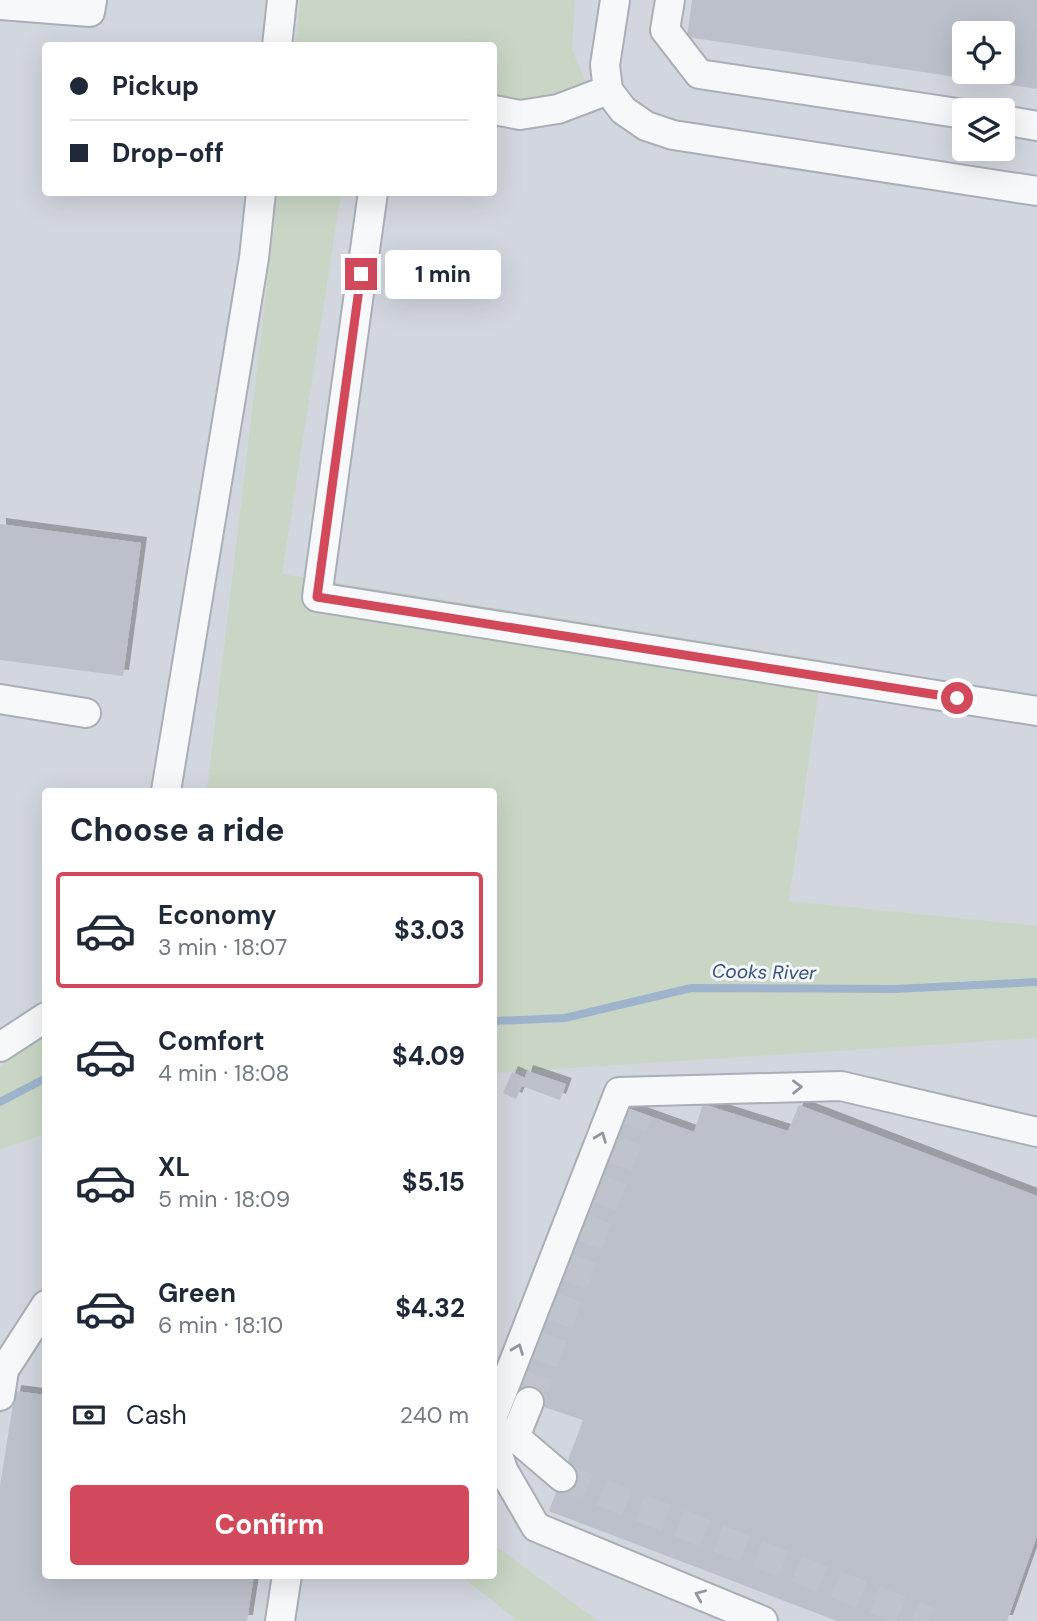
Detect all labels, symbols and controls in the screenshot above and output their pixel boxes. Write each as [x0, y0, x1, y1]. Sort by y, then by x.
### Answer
map controls [952, 21, 1015, 161]
button: locate [952, 21, 1015, 84]
text: Pickup [112, 69, 199, 103]
button: layers [952, 98, 1015, 161]
text: Drop-off [112, 136, 224, 170]
callout: 1 min [386, 250, 501, 298]
route end [345, 258, 377, 290]
text: 1 min [415, 259, 471, 289]
route start [941, 682, 973, 714]
text: Choose a ride [70, 809, 285, 851]
text: Economy [158, 898, 276, 932]
icon: car [74, 899, 137, 962]
text: $3.03 [394, 913, 465, 947]
text: 3 min · 18:07 [158, 932, 287, 962]
water label: Cooks River [712, 959, 817, 985]
text: Comfort [158, 1024, 264, 1058]
icon: car [74, 1025, 137, 1088]
text: $4.09 [392, 1039, 465, 1073]
text: 4 min · 18:08 [158, 1058, 290, 1088]
one-way arrow [792, 1080, 803, 1095]
one-way arrow [592, 1132, 606, 1144]
text: XL [158, 1150, 190, 1184]
icon: car [74, 1151, 137, 1214]
text: $5.15 [402, 1165, 465, 1199]
text: 5 min · 18:09 [158, 1184, 290, 1214]
text: Green [158, 1276, 236, 1310]
icon: car [74, 1277, 137, 1340]
text: $4.32 [395, 1291, 465, 1325]
text: 6 min · 18:10 [158, 1310, 283, 1340]
one-way arrow [510, 1344, 524, 1356]
icon: cash [70, 1396, 108, 1434]
text: Cash [126, 1398, 187, 1432]
text: 240 m [400, 1400, 469, 1430]
button: Confirm [70, 1485, 469, 1565]
one-way arrow [694, 1589, 707, 1603]

